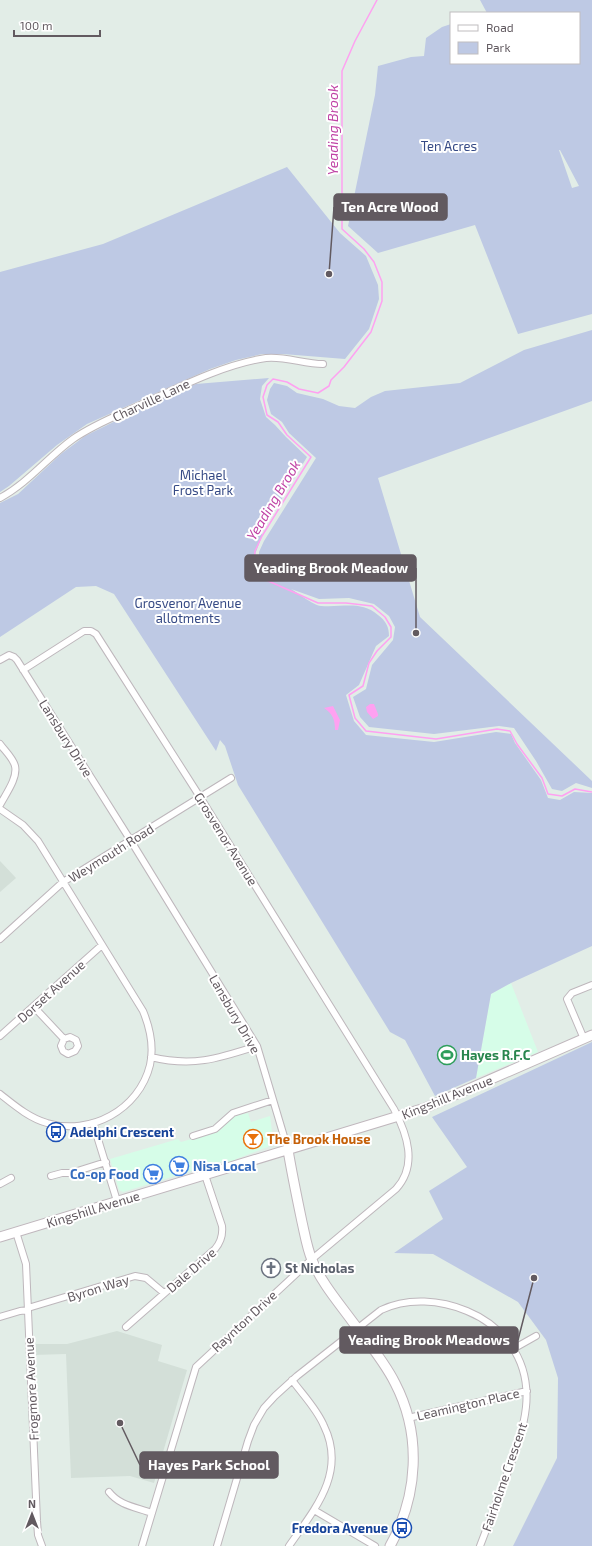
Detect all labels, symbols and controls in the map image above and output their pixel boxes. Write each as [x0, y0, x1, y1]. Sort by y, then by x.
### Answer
scale bar [14, 12, 100, 38]
legend [450, 12, 580, 64]
text: 100 m [20, 18, 52, 32]
text: Road [486, 20, 514, 34]
text: Park [486, 40, 511, 54]
water label: Yeading Brook [324, 85, 341, 175]
park label: Ten Acres [421, 138, 477, 154]
callout: Ten Acre Wood [334, 194, 447, 220]
text: Ten Acre Wood [341, 198, 439, 215]
street label: Charville Lane [110, 375, 192, 425]
water label: Yeading Brook [242, 457, 304, 543]
park label: Michael Frost Park [173, 467, 234, 498]
callout: Yeading Brook Meadow [245, 555, 416, 581]
text: Yeading Brook Meadow [254, 559, 408, 576]
park label: Grosvenor Avenue allotments [135, 595, 242, 626]
street label: Lansbury Drive [36, 696, 96, 780]
street label: Grosvenor Avenue [191, 789, 261, 889]
street label: Weymouth Road [65, 820, 157, 886]
street label: Dorset Avenue [14, 956, 88, 1026]
street label: Lansbury Drive [206, 972, 264, 1056]
sports icon: Hayes R.F.C [436, 1044, 458, 1066]
place label: Hayes R.F.C [461, 1047, 531, 1063]
street label: Kingshill Avenue [399, 1071, 495, 1123]
bus stop icon: Adelphi Crescent [45, 1121, 67, 1143]
place label: Adelphi Crescent [70, 1124, 175, 1140]
bar icon: The Brook House [242, 1128, 264, 1150]
place label: The Brook House [267, 1131, 371, 1147]
supermarket icon: Nisa Local [168, 1155, 190, 1177]
place label: Nisa Local [193, 1158, 257, 1174]
supermarket icon: Co-op Food [142, 1163, 164, 1185]
place label: Co-op Food [70, 1166, 139, 1182]
street label: Kingshill Avenue [44, 1187, 142, 1231]
street label: Dale Drive [163, 1244, 219, 1296]
church icon: St Nicholas [260, 1257, 282, 1279]
place label: St Nicholas [285, 1260, 354, 1276]
street label: Byron Way [65, 1271, 131, 1305]
street label: Raynton Drive [208, 1287, 280, 1355]
callout: Yeading Brook Meadows [340, 1327, 518, 1353]
text: Yeading Brook Meadows [348, 1331, 510, 1348]
street label: Frogmore Avenue [20, 1337, 42, 1441]
street label: Leamington Place [415, 1384, 521, 1424]
street label: Fairholme Crescent [478, 1420, 530, 1534]
callout: Hayes Park School [140, 1452, 278, 1478]
text: Hayes Park School [148, 1456, 270, 1473]
north arrow [12, 1494, 52, 1534]
text: N [28, 1497, 36, 1510]
bus stop icon: Fredora Avenue [391, 1517, 413, 1539]
place label: Fredora Avenue [292, 1520, 388, 1536]

